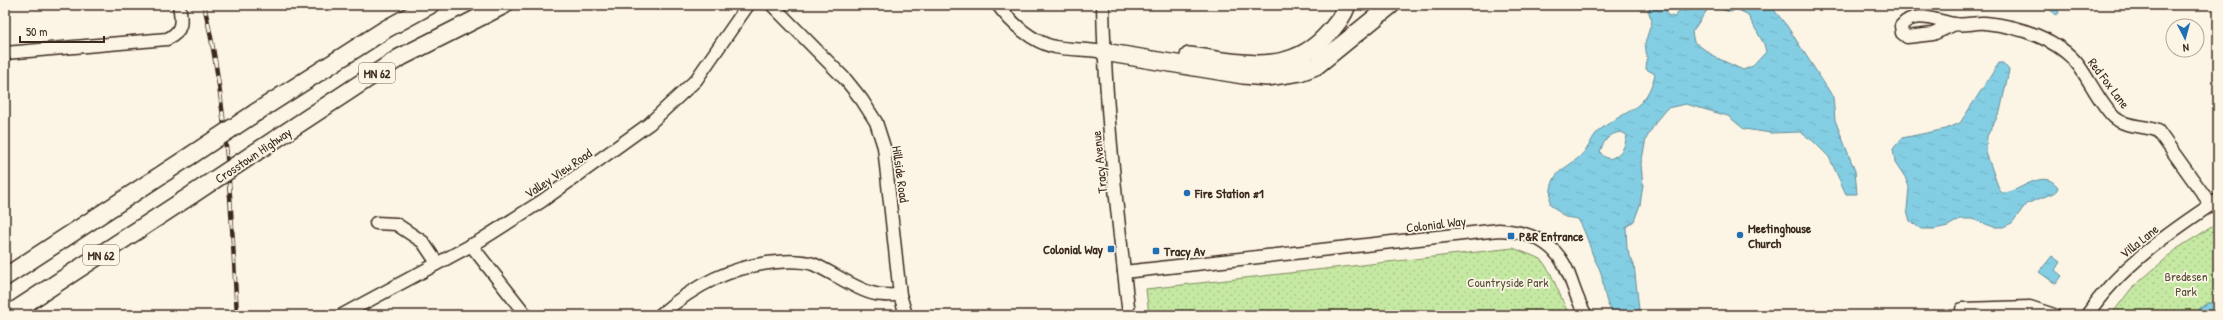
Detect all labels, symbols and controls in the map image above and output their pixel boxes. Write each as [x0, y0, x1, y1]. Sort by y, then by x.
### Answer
scale bar [20, 18, 104, 44]
north arrow [2165, 18, 2205, 58]
text: 50 m [26, 23, 47, 40]
text: N [2182, 41, 2190, 55]
street label: Red Fox Lane [2084, 54, 2134, 112]
road number: MN 62 [359, 63, 395, 83]
street label: Crosstown Highway [211, 122, 295, 187]
street label: Tracy Avenue [1087, 130, 1111, 194]
street label: Valley View Road [521, 144, 595, 202]
street label: Hillside Road [888, 144, 914, 204]
place label: Fire Station #1 [1194, 184, 1264, 202]
marker: Fire Station #1 [1182, 188, 1192, 198]
street label: Colonial Way [1405, 211, 1467, 237]
place label: Meetinghouse Church [1748, 219, 1812, 252]
street label: Villa Lane [2116, 220, 2162, 262]
place label: P&R Entrance [1519, 227, 1584, 245]
marker: Meetinghouse Church [1735, 230, 1745, 240]
marker: P&R Entrance [1506, 231, 1516, 241]
place label: Colonial Way [1043, 240, 1103, 259]
place label: Tracy Av [1163, 242, 1206, 261]
marker: Colonial Way [1106, 244, 1116, 254]
road number: MN 62 [83, 245, 119, 265]
marker: Tracy Av [1151, 246, 1161, 256]
park label: Bredesen Park [2164, 267, 2208, 300]
park label: Countryside Park [1467, 273, 1549, 291]

